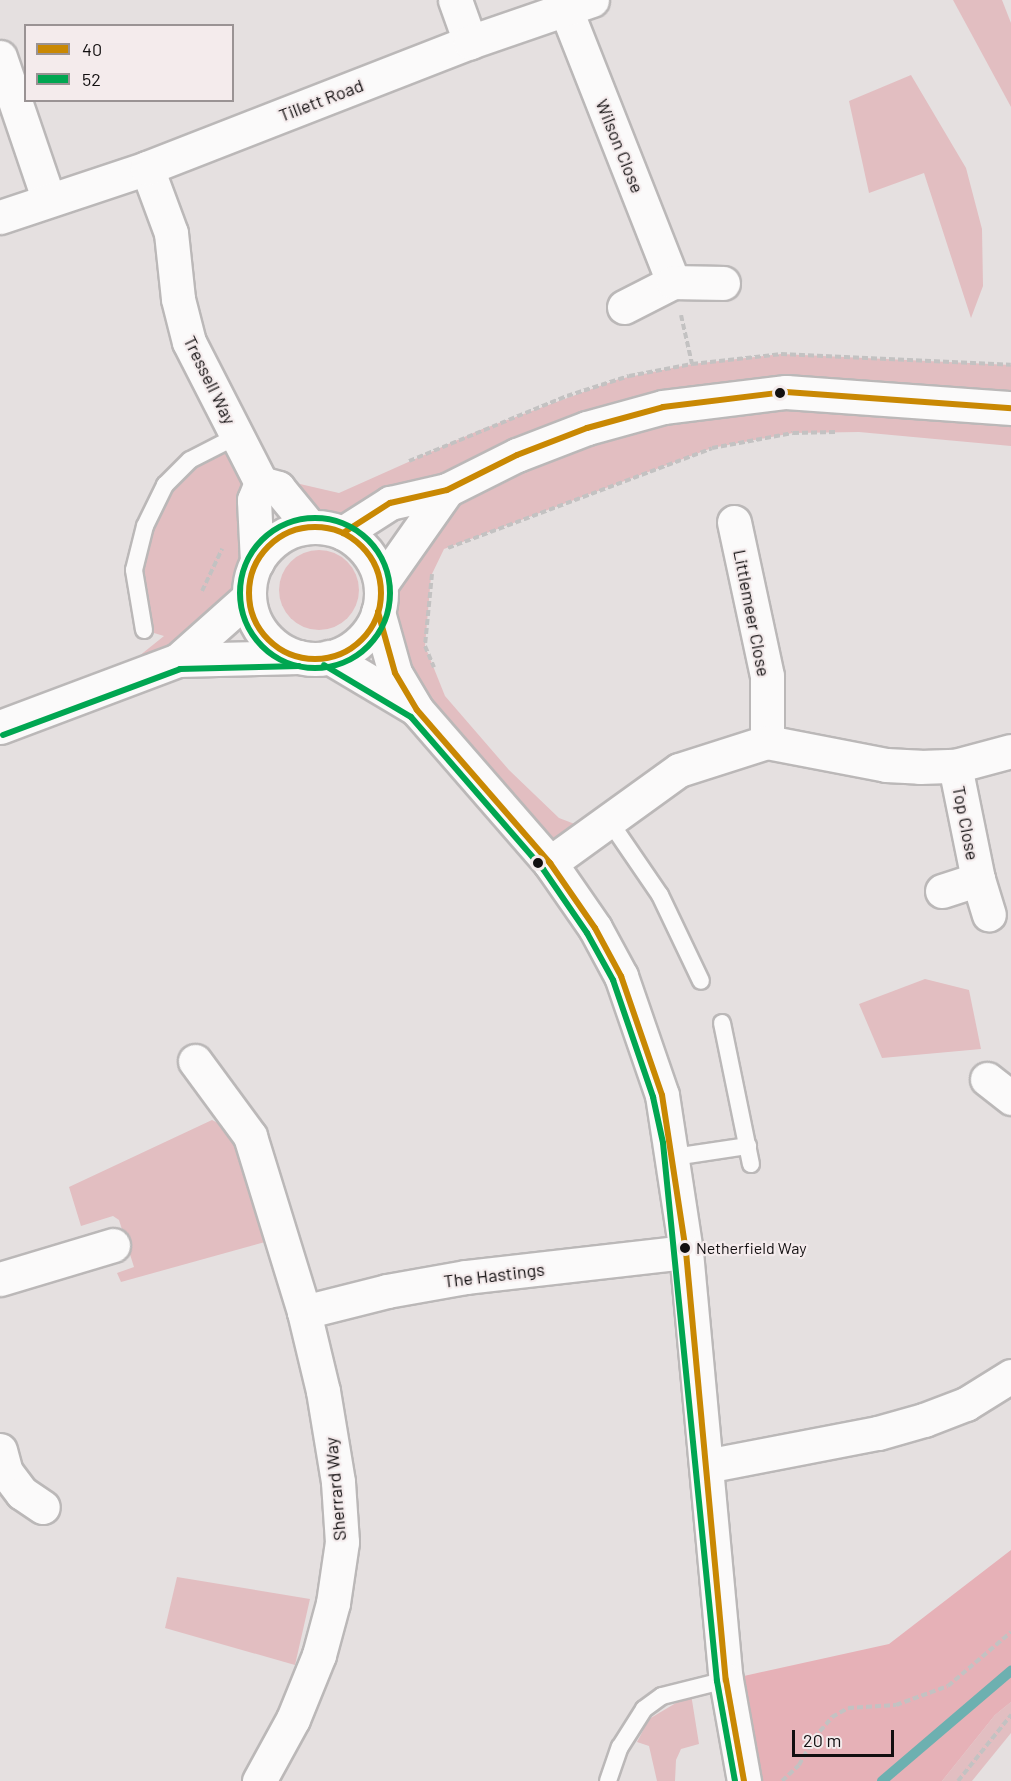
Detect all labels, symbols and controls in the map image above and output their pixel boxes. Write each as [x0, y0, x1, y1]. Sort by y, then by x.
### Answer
legend [24, 24, 234, 102]
text: 40 [82, 38, 102, 60]
text: 52 [82, 68, 101, 90]
street label: Tillett Road [276, 74, 366, 126]
street label: Wilson Close [591, 96, 649, 196]
street label: Tressell Way [179, 332, 241, 428]
unlabelled marker [774, 387, 786, 399]
street label: Littlemeer Close [729, 548, 775, 678]
street label: Top Close [948, 784, 984, 862]
unlabelled marker [532, 857, 544, 869]
place label: Netherfield Way [696, 1238, 807, 1258]
marker: Netherfield Way [679, 1242, 691, 1254]
street label: The Hastings [442, 1258, 546, 1292]
street label: Sherrard Way [320, 1436, 350, 1542]
scale bar [795, 1718, 897, 1756]
text: 20 m [803, 1729, 841, 1751]

